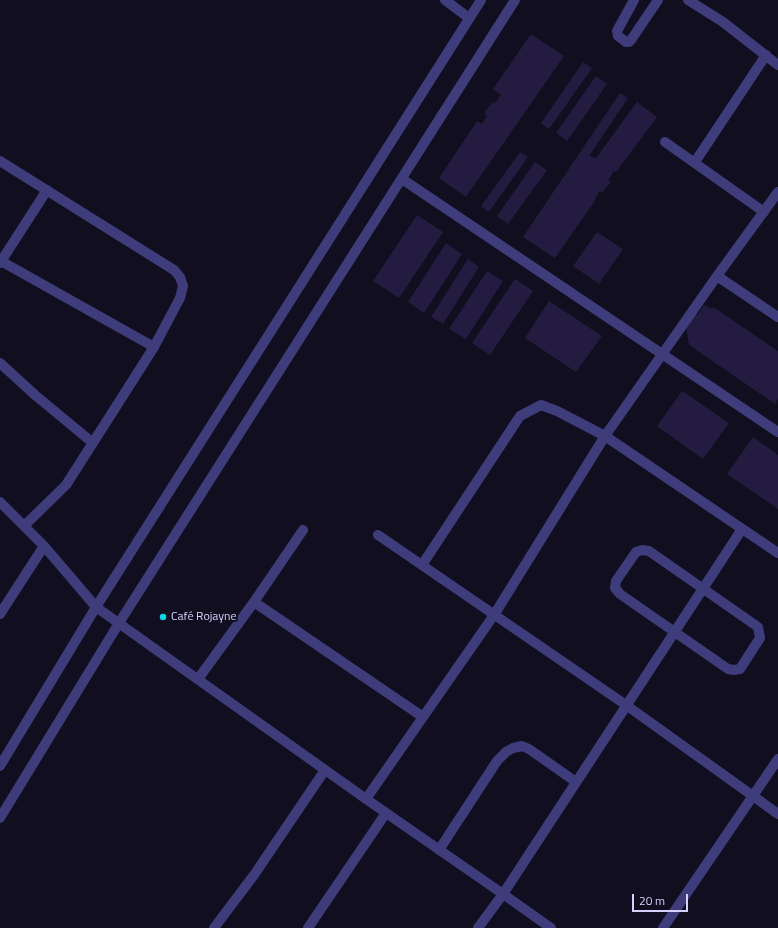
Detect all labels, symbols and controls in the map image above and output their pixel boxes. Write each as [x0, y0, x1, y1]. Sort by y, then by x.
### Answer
place label: Café Rojayne [171, 610, 237, 624]
marker: Café Rojayne [158, 612, 168, 622]
scale bar [634, 886, 690, 912]
text: 20 m [639, 891, 665, 910]

